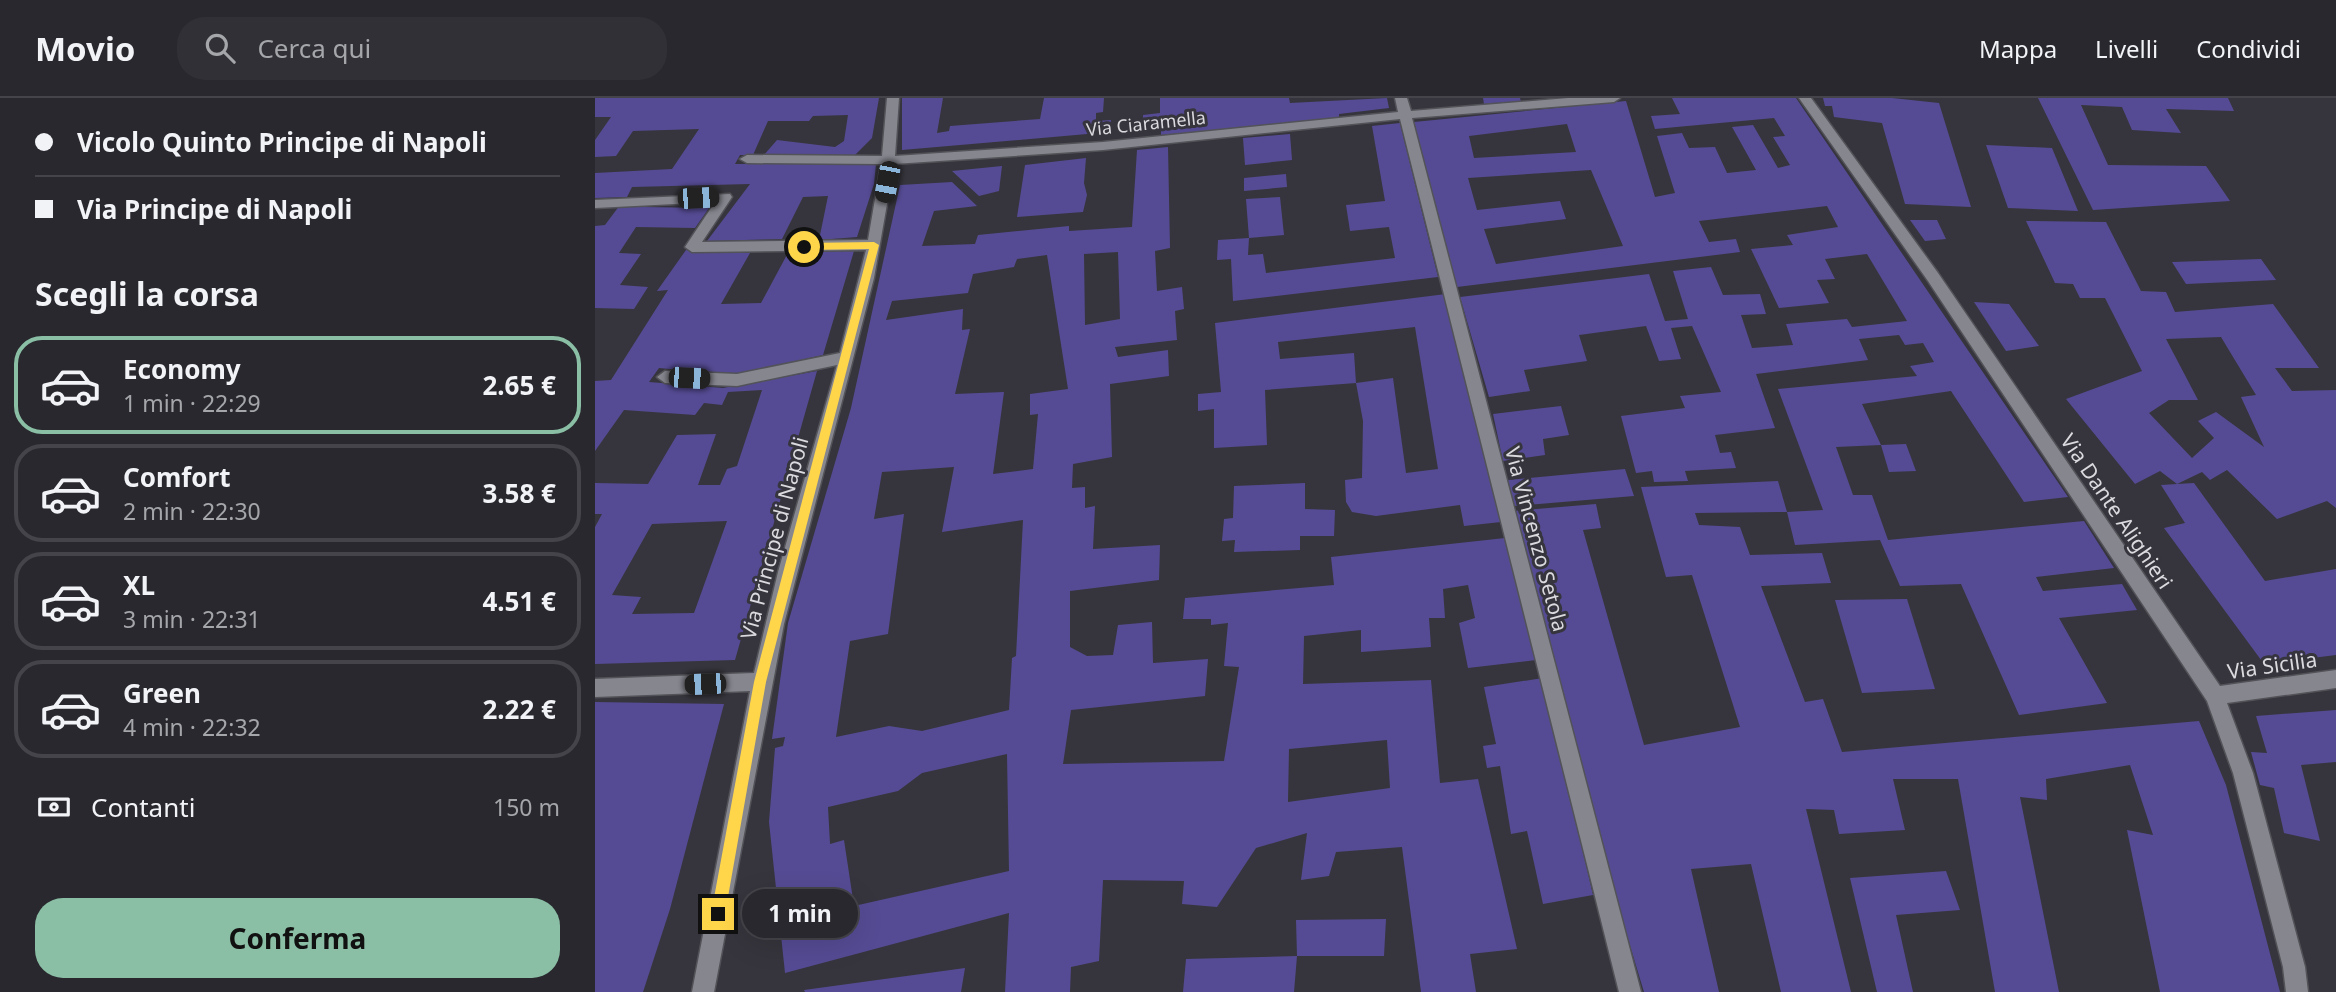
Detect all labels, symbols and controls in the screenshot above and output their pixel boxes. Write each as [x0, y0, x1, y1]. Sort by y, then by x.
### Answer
search box [177, 17, 667, 80]
text: Movio [35, 26, 135, 71]
icon: search [201, 29, 239, 67]
text: Cerca qui [257, 30, 371, 66]
text: Mappa [1979, 32, 2057, 65]
text: Livelli [2095, 32, 2158, 65]
text: Condividi [2196, 32, 2301, 65]
street label: Via Ciaramella [1085, 105, 1207, 141]
text: Vicolo Quinto Principe di Napoli [77, 124, 487, 160]
car [873, 159, 902, 205]
car [677, 186, 720, 210]
text: Via Principe di Napoli [77, 191, 352, 227]
route start [788, 231, 820, 263]
text: Scegli la corsa [35, 272, 259, 315]
text: Economy [123, 351, 241, 387]
icon: car [39, 354, 102, 417]
car [668, 366, 711, 390]
text: 2.65 € [482, 367, 556, 403]
text: 1 min · 22:29 [123, 387, 261, 419]
street label: Via Dante Alighieri [2055, 428, 2179, 594]
street label: Via Principe di Napoli [733, 434, 815, 642]
street label: Via Vincenzo Setola [1499, 444, 1575, 634]
text: Comfort [123, 459, 231, 495]
icon: car [39, 462, 102, 525]
text: 3.58 € [482, 475, 556, 511]
text: 2 min · 22:30 [123, 495, 261, 527]
text: XL [123, 567, 155, 603]
icon: car [39, 570, 102, 633]
text: 4.51 € [482, 583, 556, 619]
text: 3 min · 22:31 [123, 603, 261, 635]
street label: Via Sicilia [2225, 645, 2319, 685]
car [684, 673, 727, 695]
text: Green [123, 675, 201, 711]
icon: car [39, 678, 102, 741]
text: 2.22 € [482, 691, 556, 727]
text: 4 min · 22:32 [123, 711, 261, 743]
icon: cash [35, 788, 73, 826]
text: Contanti [91, 789, 195, 825]
text: 150 m [493, 791, 560, 823]
callout: 1 min [743, 890, 858, 938]
text: 1 min [768, 897, 832, 929]
button: Conferma [35, 898, 560, 978]
route end [702, 898, 734, 930]

